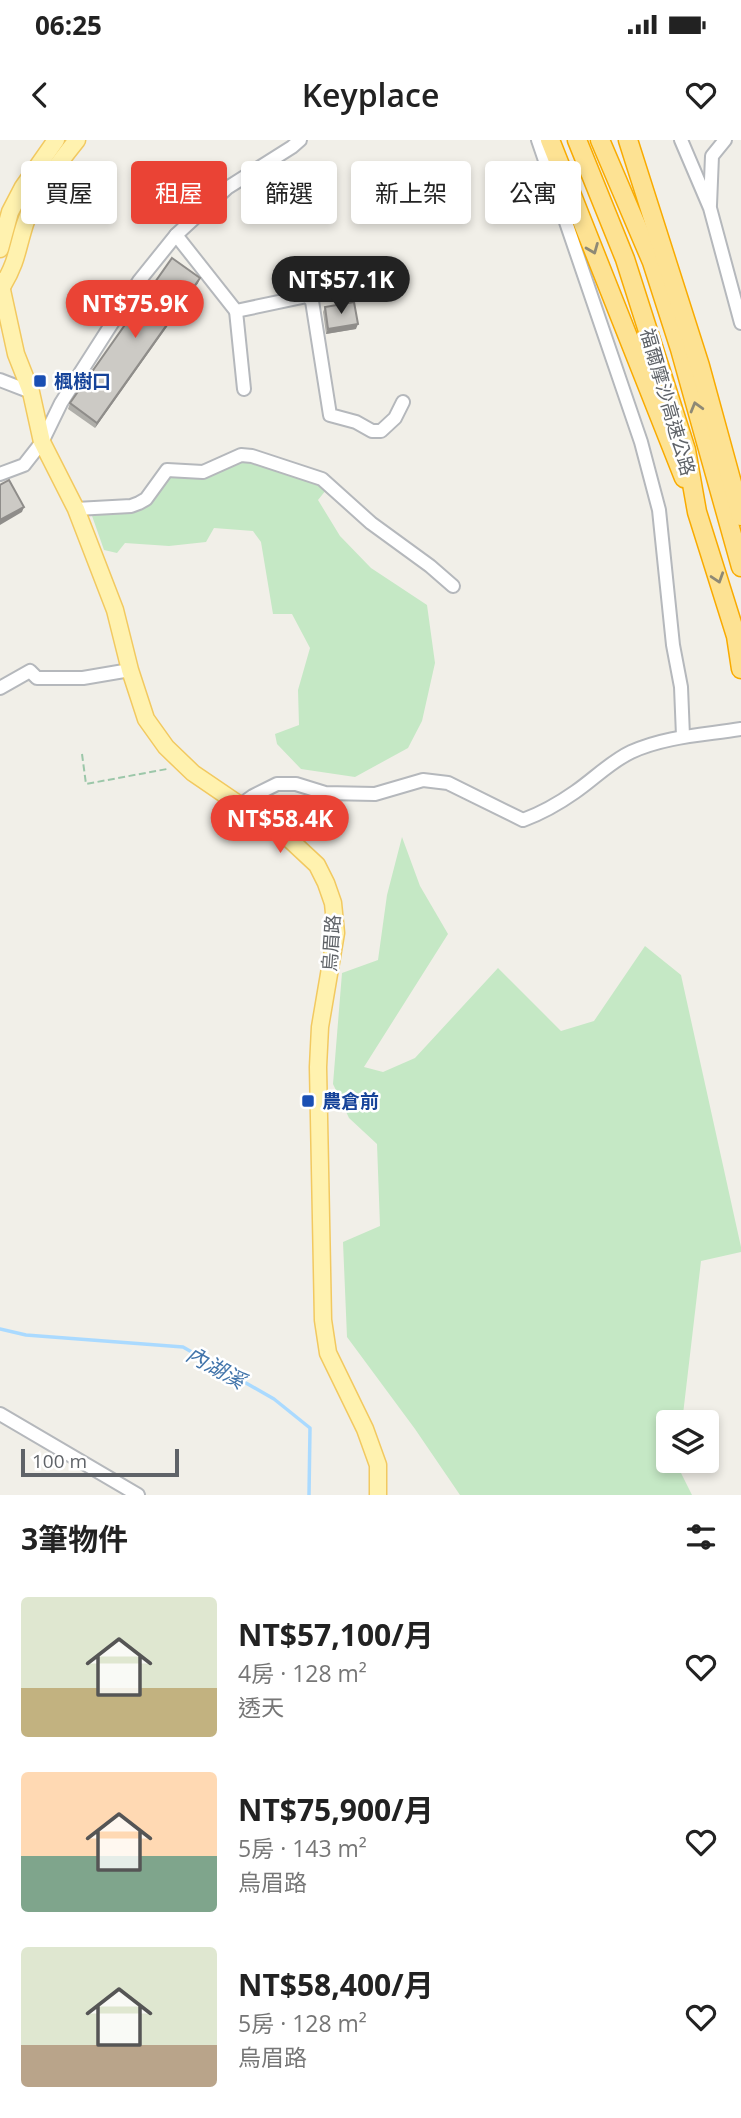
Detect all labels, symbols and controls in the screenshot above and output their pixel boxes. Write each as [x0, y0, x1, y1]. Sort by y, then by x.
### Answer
text: 06:25 [35, 7, 102, 43]
text: Keyplace [302, 73, 439, 116]
icon: back [21, 76, 59, 114]
icon: heart [682, 76, 720, 114]
chip: 買屋 [21, 161, 117, 224]
chip: 租屋 [131, 161, 227, 224]
chip: 篩選 [241, 161, 337, 224]
chip: 新上架 [351, 161, 471, 224]
chip: 公寓 [485, 161, 581, 224]
one-way arrow [585, 242, 599, 254]
pin: NT$57.1K [269, 256, 413, 316]
text: NT$57.1K [288, 263, 394, 295]
pin: NT$75.9K [63, 280, 207, 340]
text: NT$75.9K [82, 287, 188, 319]
street label: 福爾摩沙高速公路 [635, 325, 701, 479]
place label: 楓樹口 [54, 368, 111, 394]
marker: 楓樹口 [32, 373, 48, 389]
one-way arrow [690, 401, 705, 413]
one-way arrow [709, 571, 724, 583]
pin: NT$58.4K [208, 796, 352, 855]
text: NT$58.4K [227, 802, 333, 834]
street label: 烏眉路 [316, 914, 346, 972]
place label: 農倉前 [322, 1088, 379, 1114]
marker: 農倉前 [300, 1093, 316, 1109]
water label: 內湖溪 [182, 1339, 253, 1396]
map controls [656, 1410, 719, 1473]
button: layers [656, 1410, 719, 1473]
scale bar [21, 1446, 178, 1478]
text: 100 m [32, 1448, 87, 1474]
text: 3筆物件 [21, 1518, 128, 1559]
icon: filters [682, 1518, 720, 1556]
text: NT$57,100/月 [238, 1614, 434, 1655]
icon: home [77, 1625, 161, 1709]
icon: heart [682, 1648, 720, 1686]
text: 4房 · 128 m² [238, 1657, 367, 1689]
text: 透天 [238, 1691, 284, 1723]
text: NT$75,900/月 [238, 1789, 434, 1830]
icon: home [77, 1800, 161, 1884]
icon: heart [682, 1823, 720, 1861]
text: 5房 · 143 m² [238, 1832, 367, 1864]
text: 烏眉路 [238, 1866, 307, 1898]
text: NT$58,400/月 [238, 1964, 434, 2005]
icon: home [77, 1975, 161, 2059]
icon: heart [682, 1998, 720, 2036]
text: 5房 · 128 m² [238, 2007, 367, 2039]
text: 烏眉路 [238, 2041, 307, 2073]

